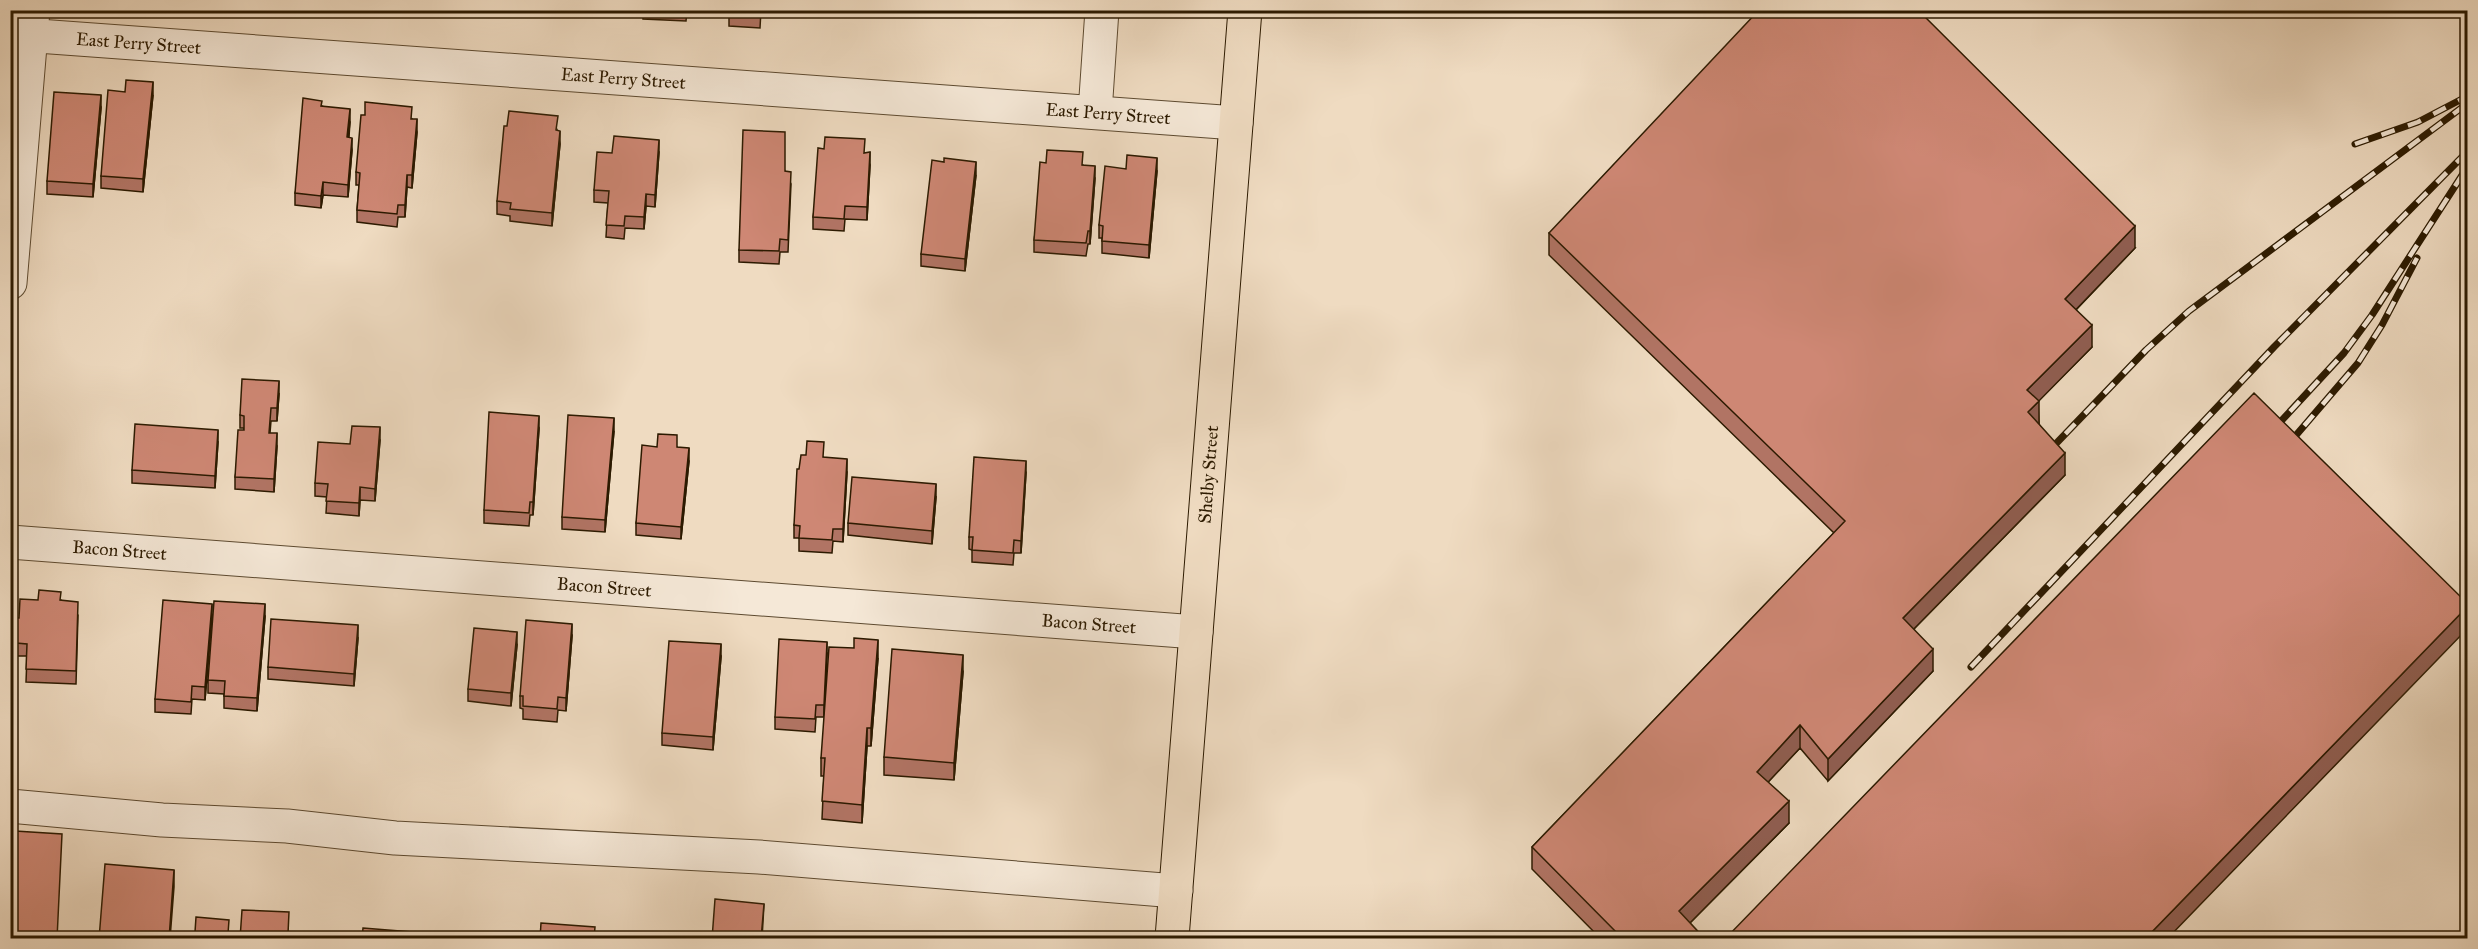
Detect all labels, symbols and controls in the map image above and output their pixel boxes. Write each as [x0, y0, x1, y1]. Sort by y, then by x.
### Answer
street label: East Perry Street [75, 28, 203, 59]
street label: East Perry Street [560, 63, 687, 94]
street label: East Perry Street [1045, 98, 1172, 129]
street label: Shelby Street [1194, 424, 1223, 524]
street label: Bacon Street [72, 536, 168, 565]
street label: Bacon Street [556, 573, 653, 602]
street label: Bacon Street [1041, 609, 1138, 638]

